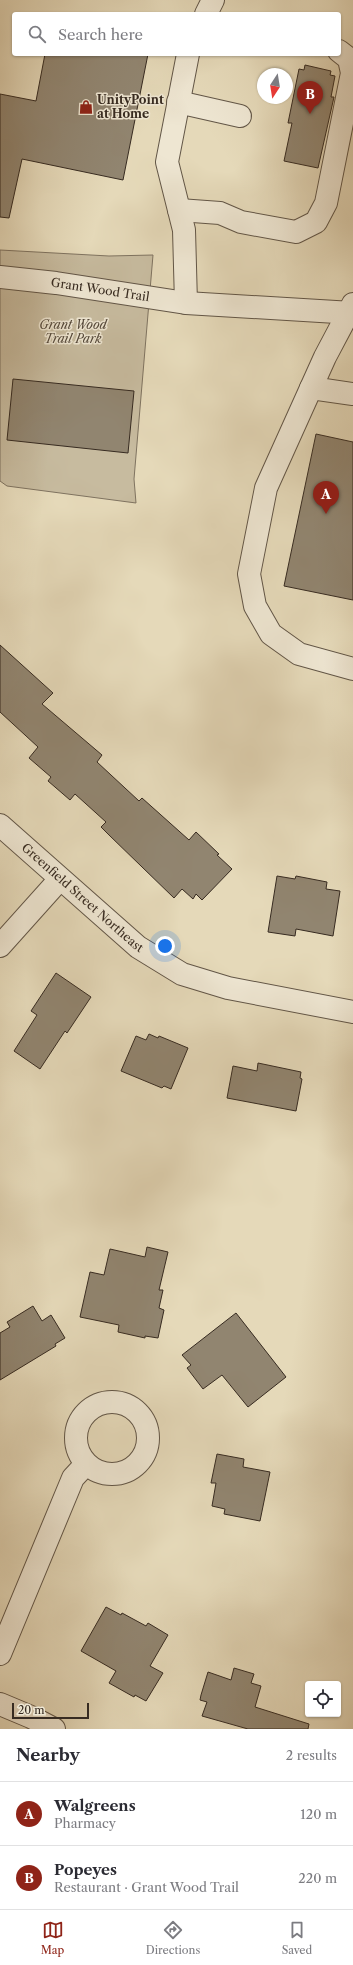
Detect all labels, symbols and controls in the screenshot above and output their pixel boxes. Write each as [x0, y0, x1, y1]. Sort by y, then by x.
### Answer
search box [12, 12, 341, 56]
icon: search [26, 23, 48, 45]
text: Search here [58, 25, 143, 44]
north arrow [257, 68, 293, 104]
pin: B [297, 81, 323, 114]
place label: UnityPoint at Home [97, 92, 164, 121]
shop icon: UnityPoint at Home [78, 99, 94, 115]
street label: Grant Wood Trail [50, 275, 151, 304]
park label: Grant Wood Trail Park [39, 317, 109, 346]
pin: A [313, 481, 339, 514]
street label: Greenfield Street Northeast [19, 840, 147, 956]
your location [155, 936, 175, 956]
map controls [305, 1681, 341, 1717]
button: locate [305, 1681, 341, 1717]
scale bar [12, 1701, 89, 1720]
text: 20 m [18, 1703, 44, 1717]
text: Nearby [16, 1745, 80, 1765]
text: 2 results [286, 1747, 337, 1763]
text: Walgreens [54, 1796, 136, 1815]
text: A [24, 1806, 34, 1822]
text: 120 m [300, 1806, 337, 1822]
text: Pharmacy [54, 1815, 116, 1831]
text: Popeyes [54, 1860, 117, 1879]
text: B [24, 1870, 34, 1886]
text: 220 m [298, 1870, 337, 1886]
text: Restaurant · Grant Wood Trail [54, 1879, 239, 1895]
tab: Map [41, 1919, 64, 1957]
tab: Directions [146, 1919, 200, 1957]
tab: Saved [282, 1919, 312, 1957]

